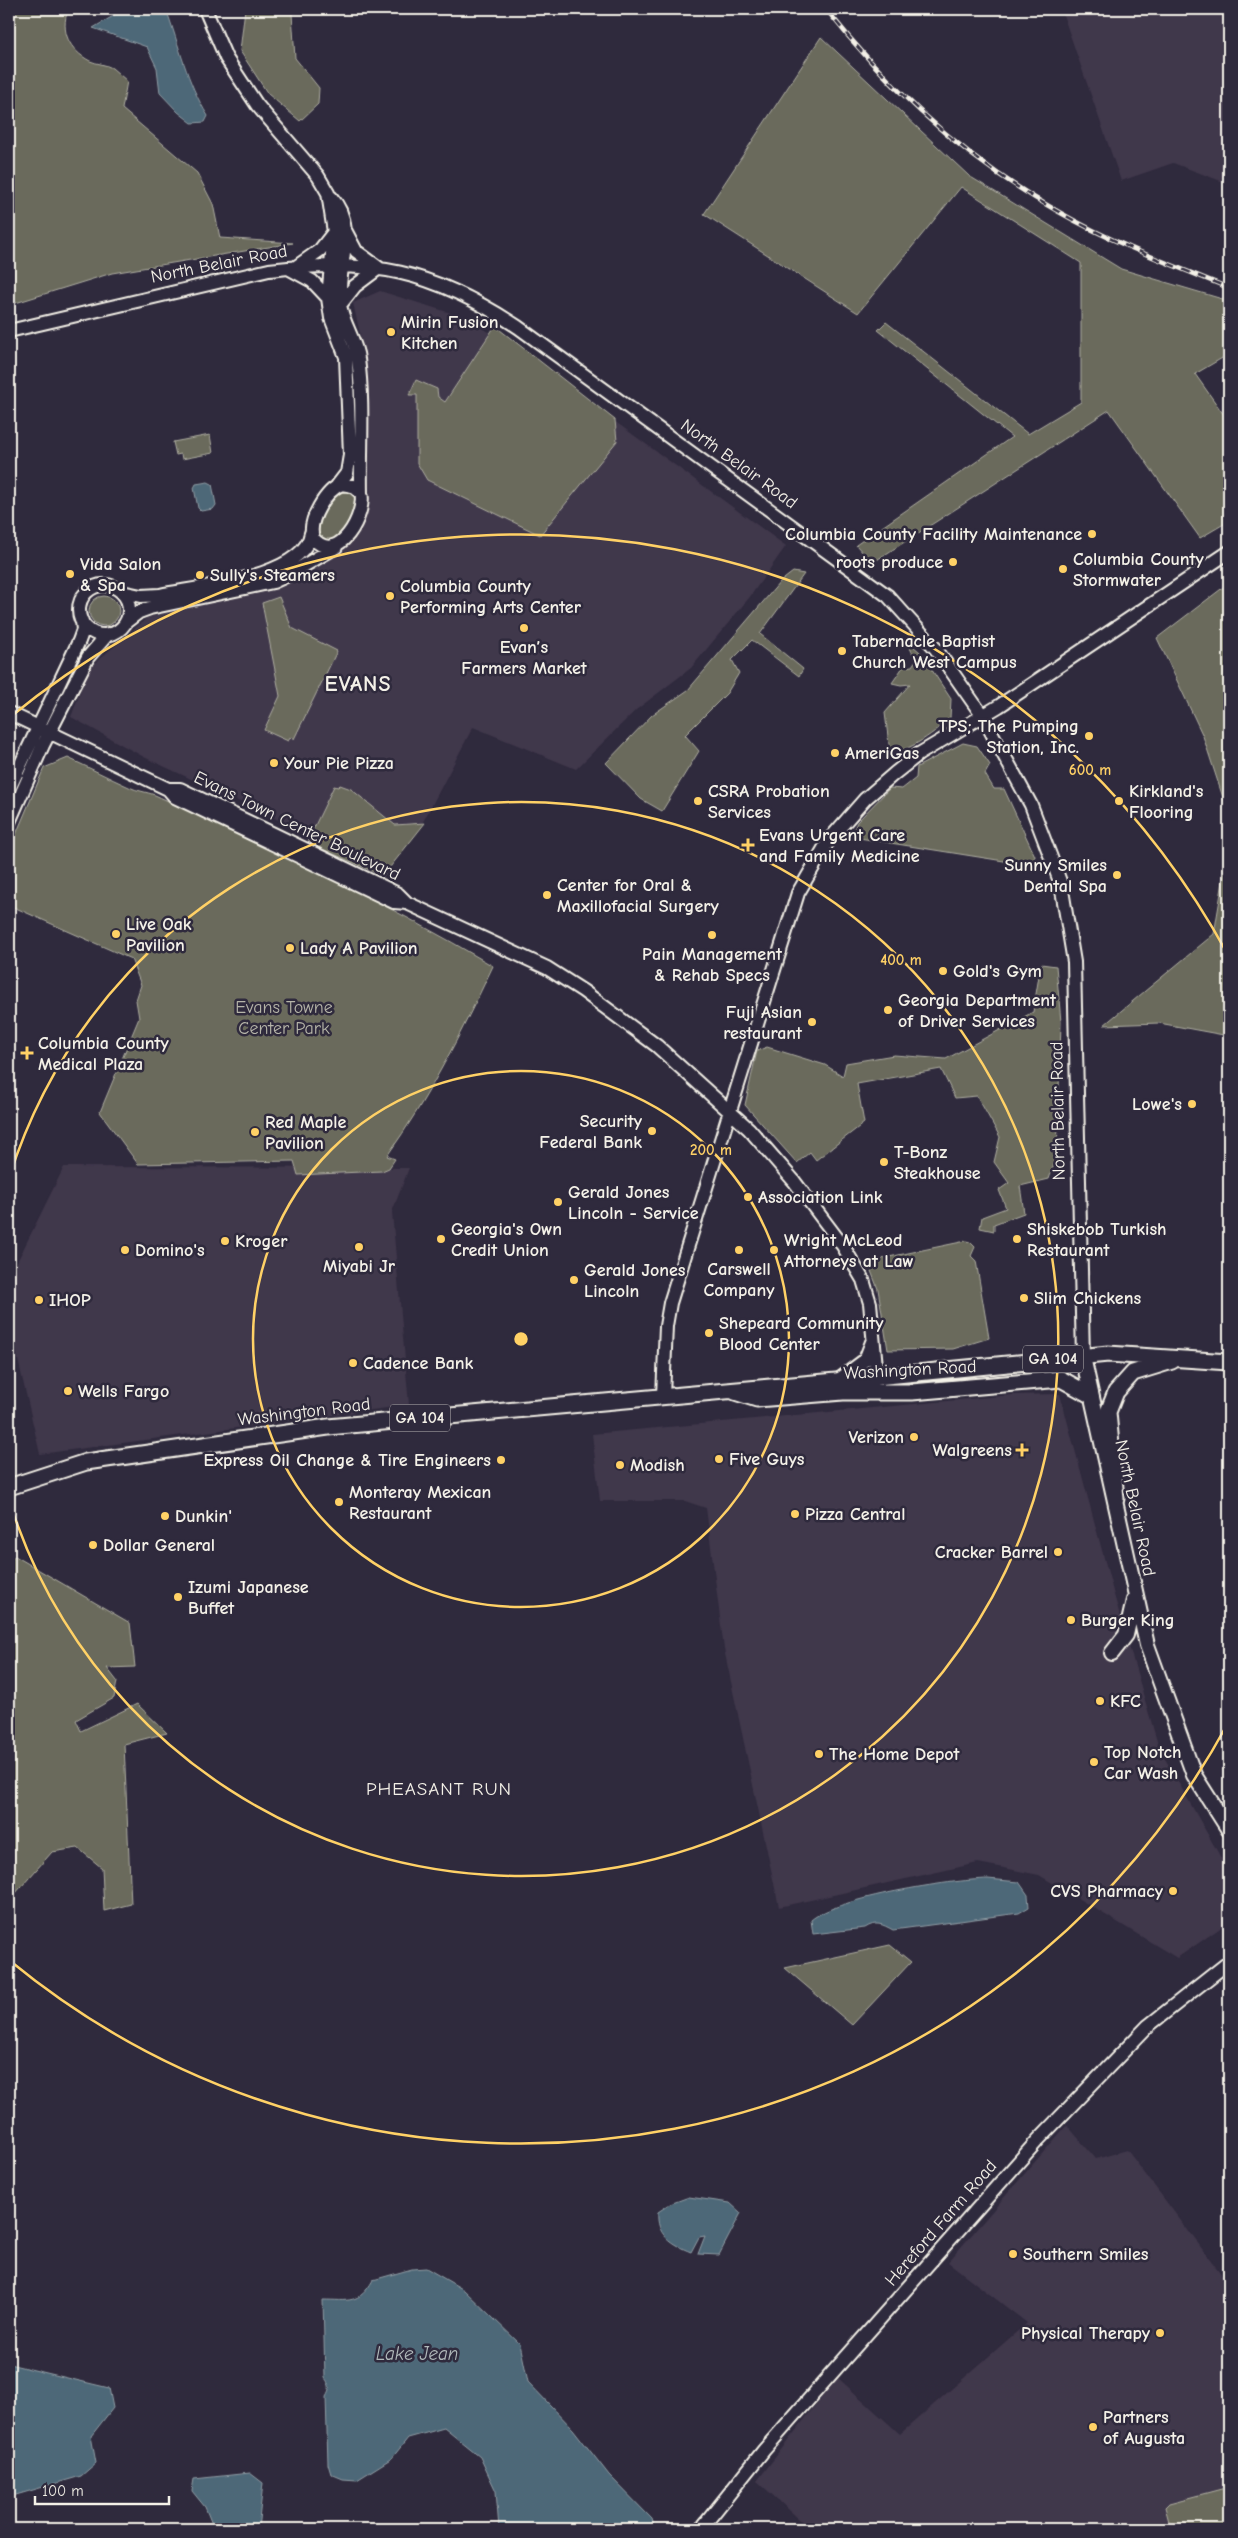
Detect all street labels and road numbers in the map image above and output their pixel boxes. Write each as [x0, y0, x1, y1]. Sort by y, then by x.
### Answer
street label: North Belair Road [149, 240, 289, 288]
street label: North Belair Road [677, 415, 801, 513]
street label: Evans Town Center Boulevard [190, 767, 404, 885]
street label: North Belair Road [1046, 1041, 1070, 1181]
road number: GA 104 [1023, 1346, 1083, 1372]
street label: Washington Road [843, 1356, 977, 1384]
street label: Washington Road [237, 1393, 371, 1431]
road number: GA 104 [390, 1405, 450, 1432]
street label: North Belair Road [1110, 1438, 1160, 1578]
street label: Hereford Farm Road [881, 2156, 1001, 2290]

